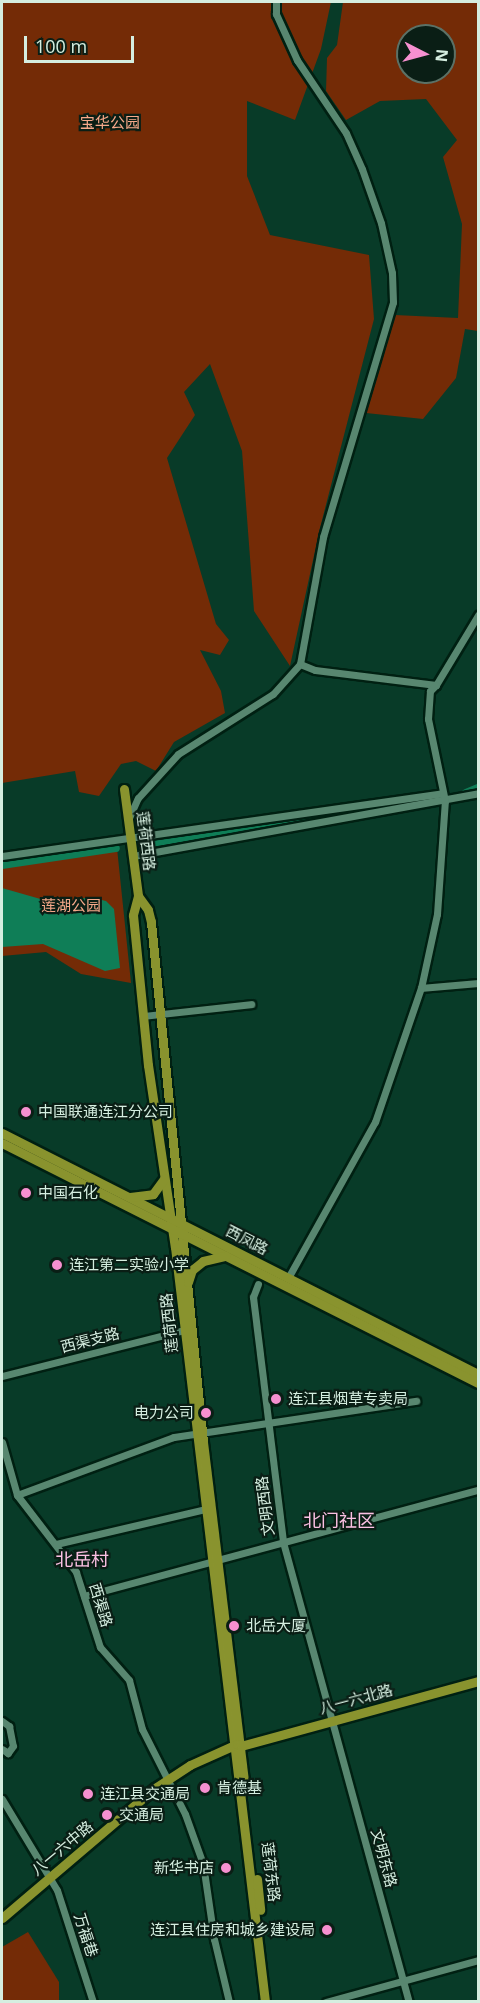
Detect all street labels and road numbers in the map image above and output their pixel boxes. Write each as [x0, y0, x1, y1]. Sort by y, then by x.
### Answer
street label: 莲荷西路 [133, 810, 159, 872]
street label: 西凤路 [223, 1222, 271, 1258]
street label: 莲荷西路 [157, 1292, 181, 1354]
street label: 西渠支路 [59, 1324, 121, 1356]
street label: 文明西路 [252, 1475, 278, 1537]
street label: 西渠路 [86, 1581, 116, 1629]
street label: 八一六北路 [317, 1681, 395, 1717]
street label: 八一六中路 [27, 1817, 97, 1879]
street label: 文明东路 [368, 1827, 400, 1889]
street label: 莲荷东路 [258, 1841, 284, 1903]
street label: 万福巷 [70, 1911, 102, 1959]

